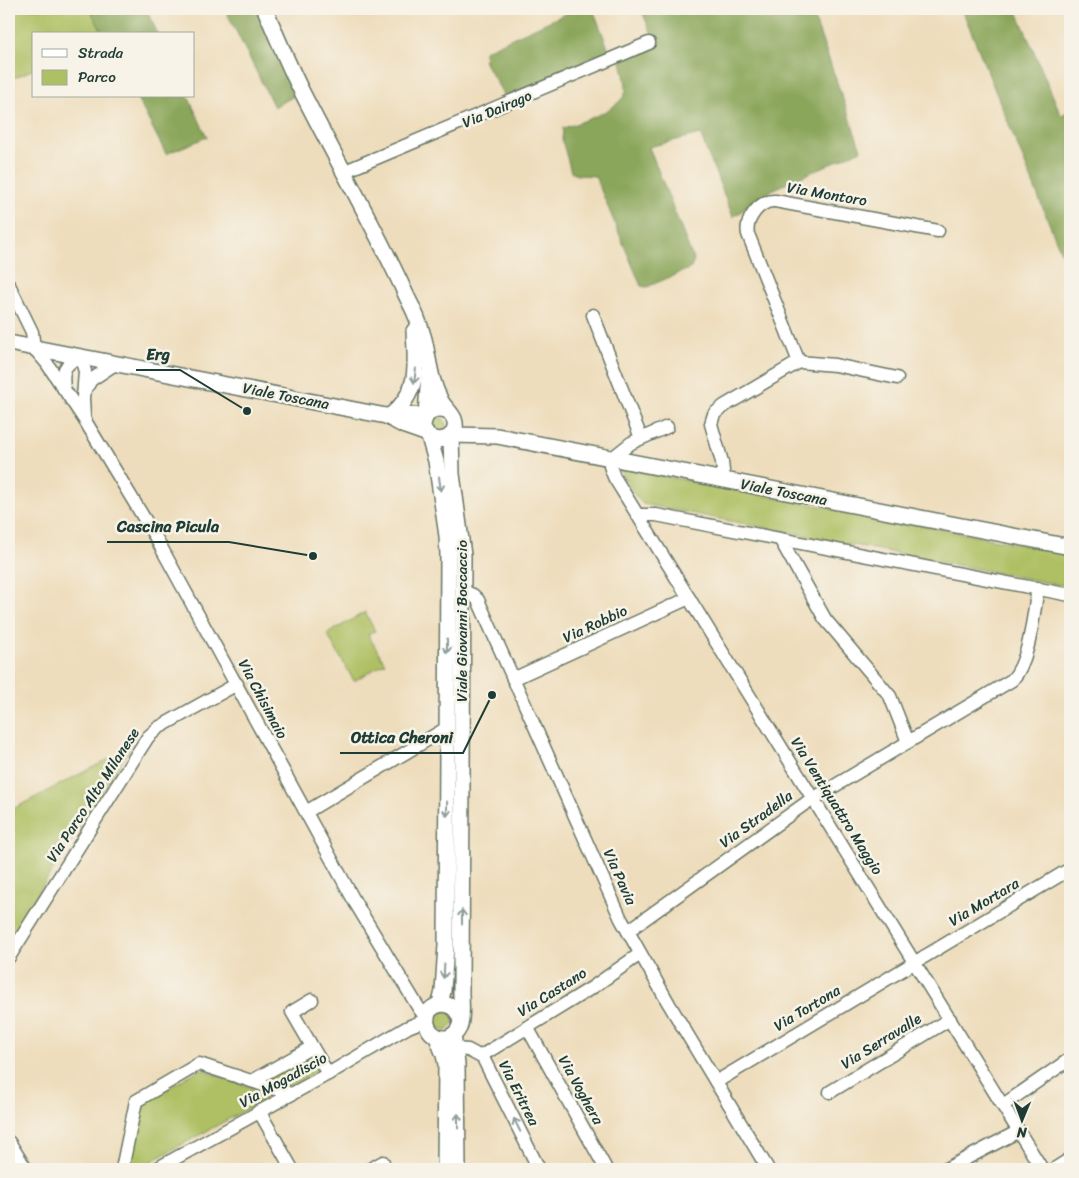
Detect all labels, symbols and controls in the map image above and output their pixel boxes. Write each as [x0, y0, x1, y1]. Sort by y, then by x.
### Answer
legend [32, 32, 195, 98]
text: Strada [78, 40, 124, 66]
text: Parco [78, 64, 116, 90]
street label: Via Dairago [458, 82, 537, 135]
street label: Via Montoro [785, 174, 869, 214]
callout: Erg [136, 339, 180, 370]
text: Erg [146, 340, 171, 369]
one-way arrow [409, 368, 419, 384]
street label: Viale Toscana [240, 375, 332, 417]
street label: Viale Toscana [738, 471, 830, 513]
one-way arrow [435, 476, 445, 492]
callout: Cascina Picula [107, 511, 229, 542]
text: Cascina Picula [116, 512, 220, 541]
street label: Viale Giovanni Boccaccio [449, 540, 475, 702]
street label: Via Robbio [558, 597, 632, 650]
one-way arrow [442, 638, 452, 654]
street label: Via Chisimaio [231, 654, 295, 744]
street label: Via Parco Alto Milanese [40, 722, 146, 868]
callout: Ottica Cheroni [340, 722, 463, 753]
text: Ottica Cheroni [350, 723, 455, 752]
street label: Via Ventiquattro Maggio [784, 732, 890, 881]
street label: Via Stradella [714, 783, 799, 855]
one-way arrow [442, 801, 451, 817]
street label: Via Pavia [596, 845, 644, 910]
street label: Via Mortara [944, 870, 1025, 933]
one-way arrow [457, 909, 467, 925]
street label: Via Castano [512, 960, 592, 1024]
one-way arrow [439, 963, 449, 979]
street label: Via Tortona [768, 977, 846, 1038]
street label: Via Serravalle [835, 1006, 927, 1076]
street label: Via Mogadiscio [234, 1045, 332, 1115]
street label: Via Voghera [551, 1050, 611, 1130]
street label: Via Eritrea [491, 1055, 547, 1131]
north arrow [996, 1096, 1046, 1146]
one-way arrow [453, 1113, 463, 1129]
one-way arrow [512, 1118, 522, 1133]
text: N [1016, 1120, 1028, 1145]

